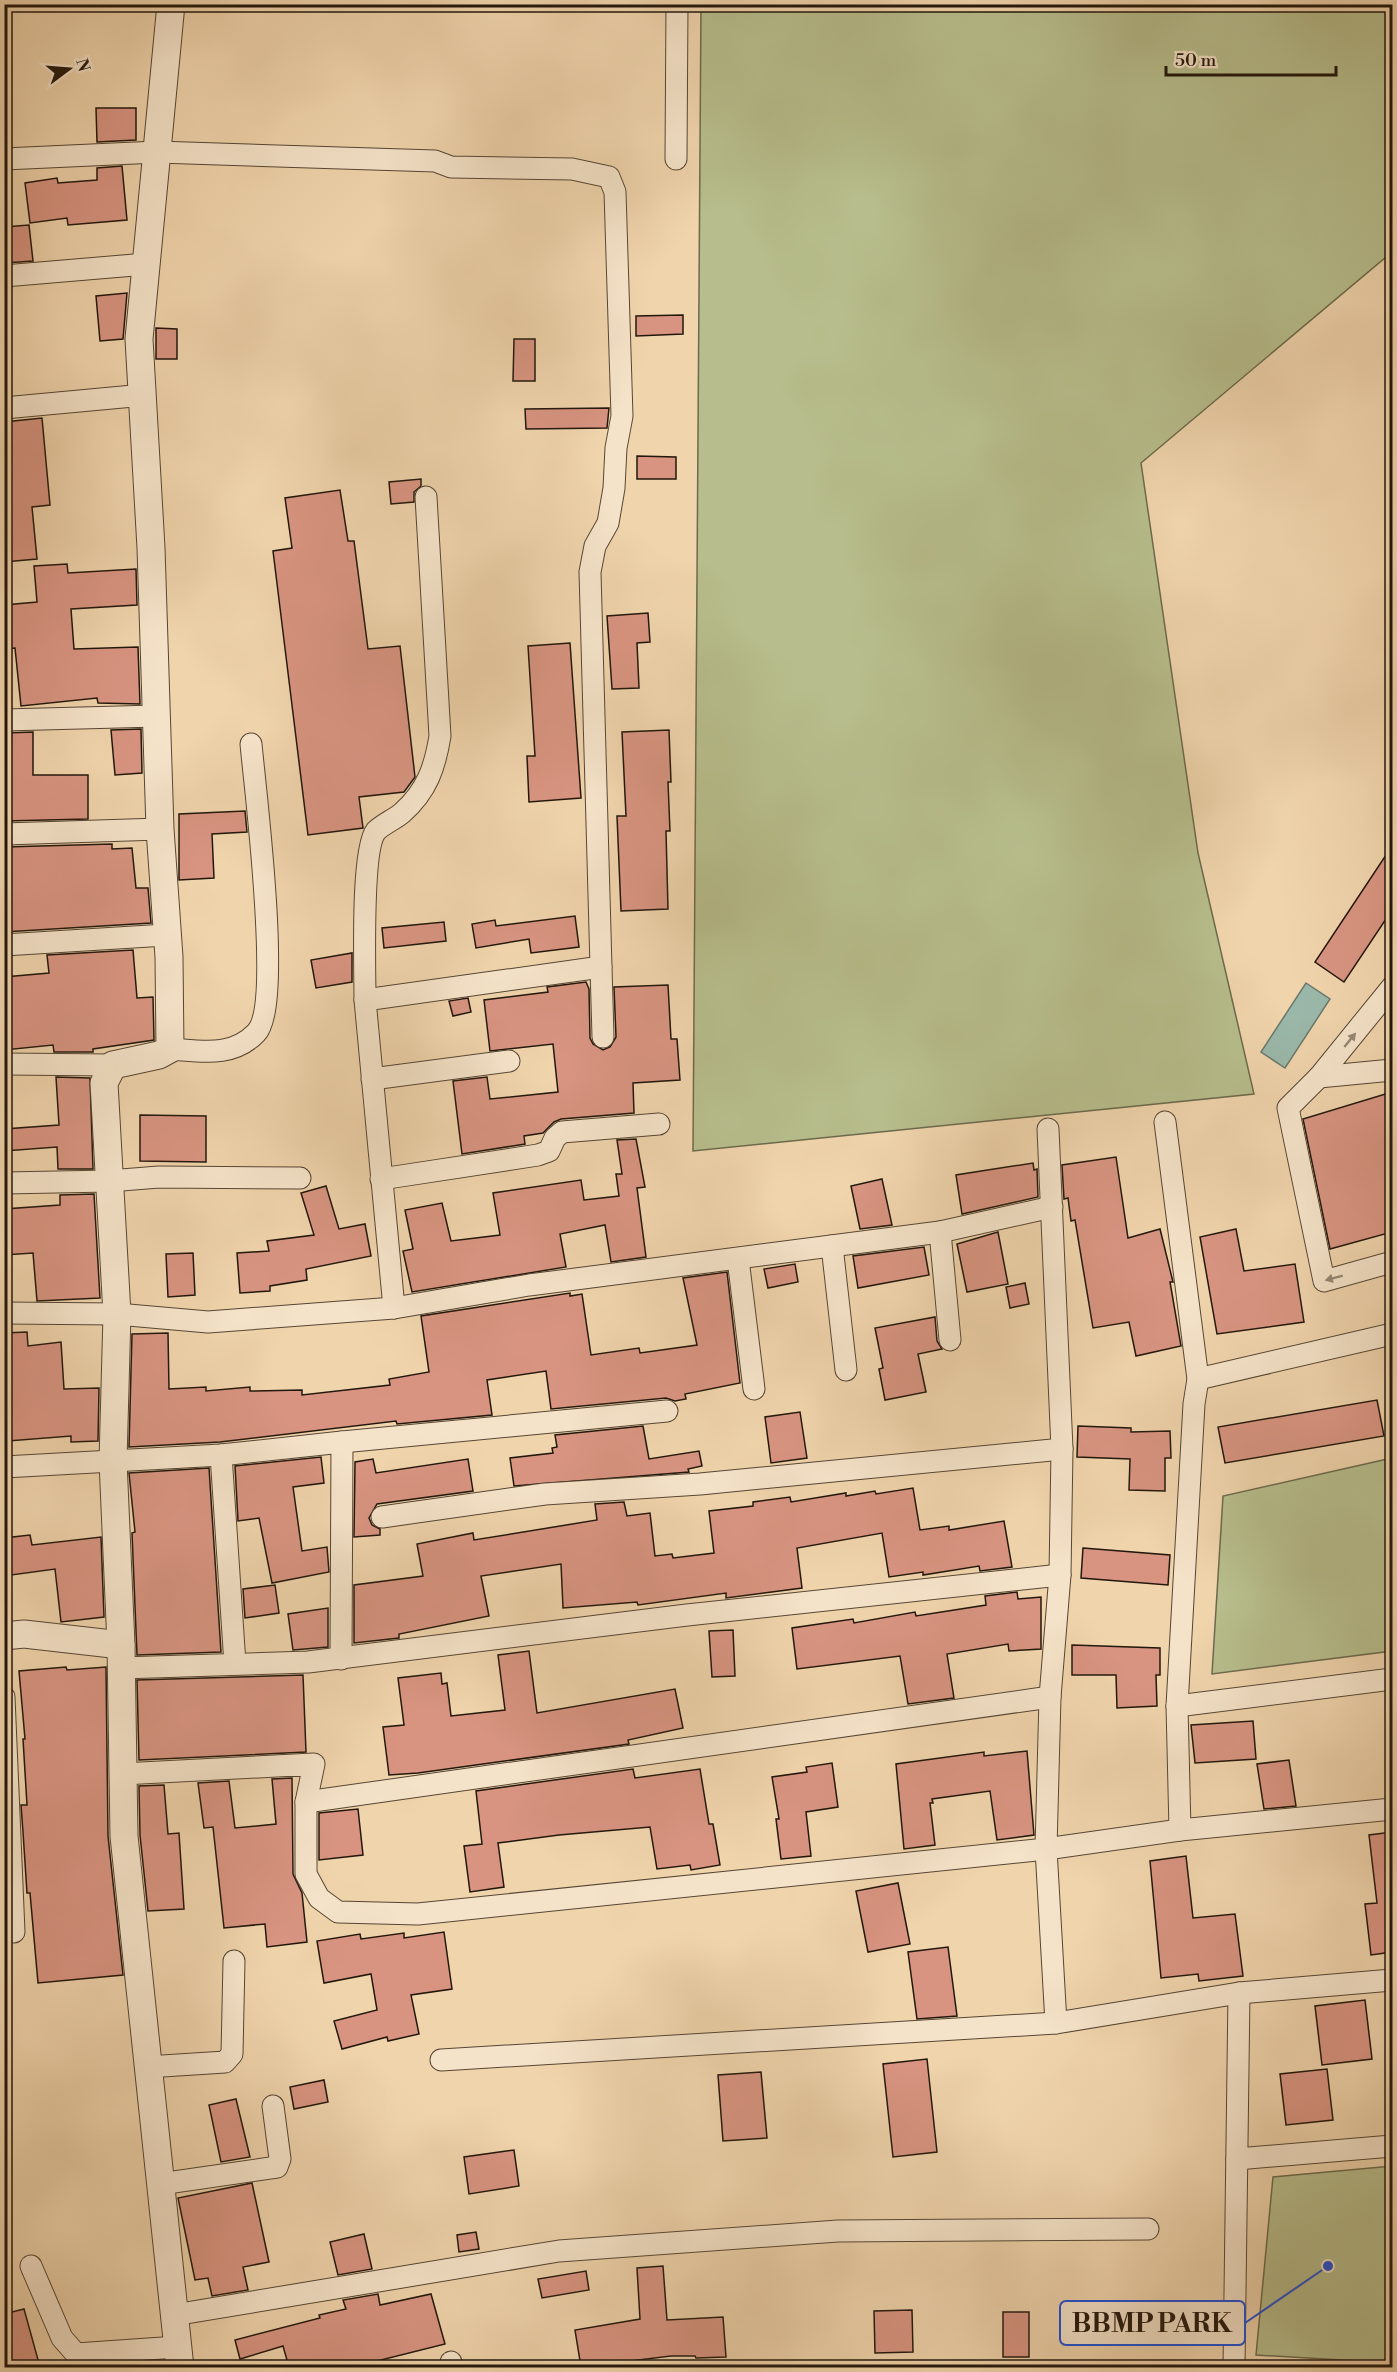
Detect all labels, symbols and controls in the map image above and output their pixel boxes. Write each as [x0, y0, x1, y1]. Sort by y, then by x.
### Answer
north arrow [39, 39, 99, 99]
scale bar [1166, 39, 1336, 77]
text: 50 m [1175, 49, 1217, 72]
text: N [71, 56, 94, 74]
one-way arrow [1343, 1032, 1356, 1048]
one-way arrow [1325, 1273, 1344, 1283]
callout: BBMP PARK [1060, 2301, 1245, 2345]
text: BBMP PARK [1072, 2308, 1233, 2340]

